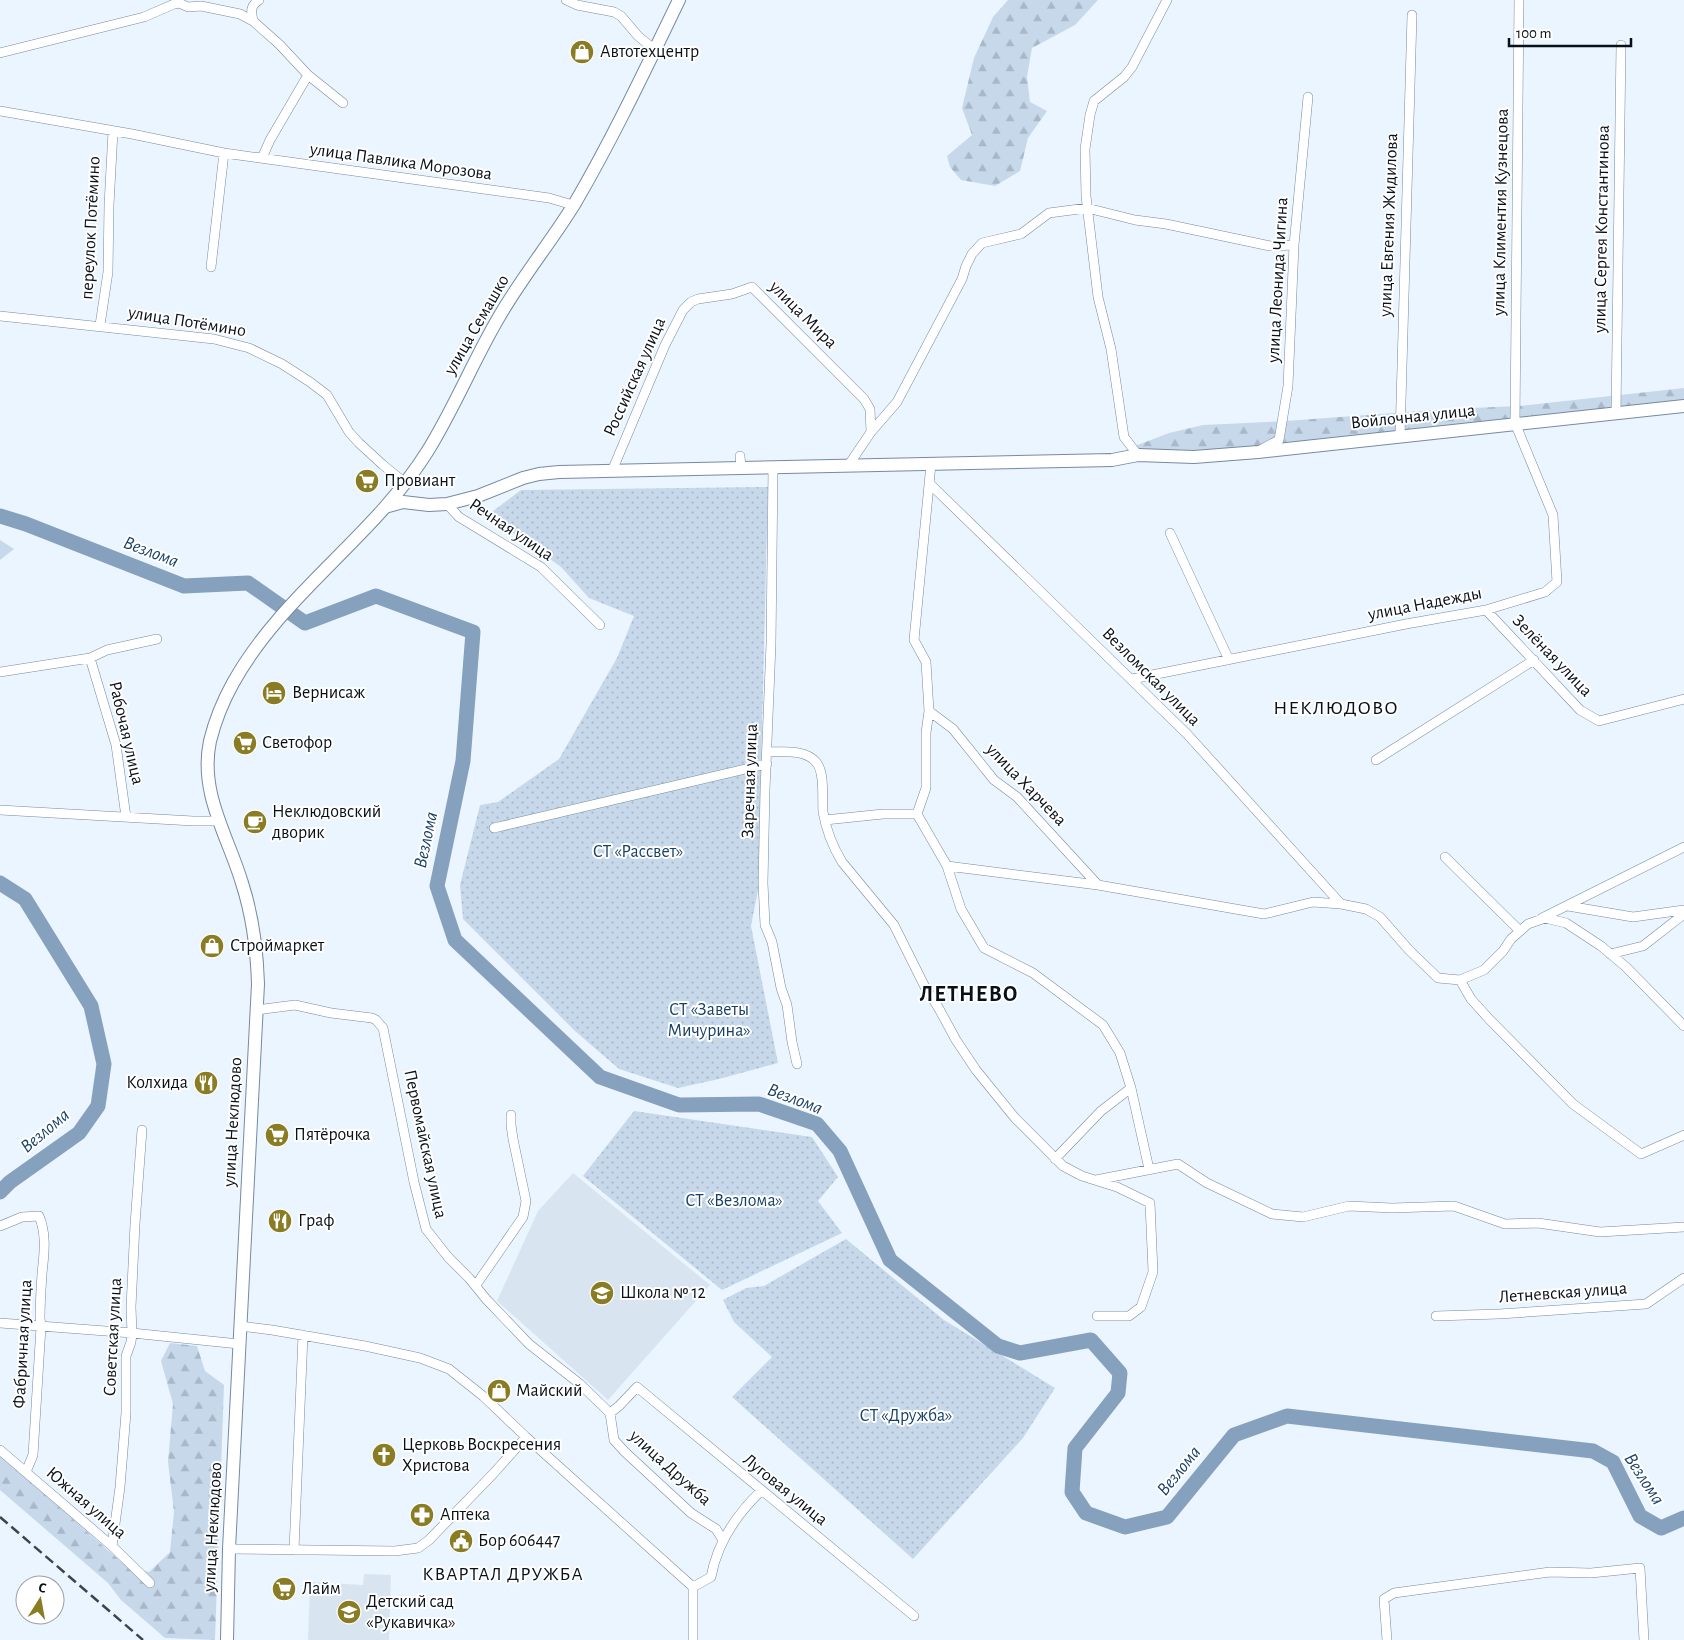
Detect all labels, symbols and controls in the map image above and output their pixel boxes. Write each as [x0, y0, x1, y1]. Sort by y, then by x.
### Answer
scale bar [1509, 15, 1632, 47]
text: 100 m [1516, 26, 1551, 41]
shop icon: Автотехцентр [569, 39, 595, 65]
place label: Автотехцентр [600, 43, 699, 61]
street label: улица Климентия Кузнецова [1490, 108, 1512, 317]
street label: улица Сергея Константинова [1591, 125, 1613, 334]
street label: улица Евгения Жидилова [1377, 133, 1401, 318]
street label: улица Павлика Морозова [308, 140, 493, 184]
street label: переулок Потёмино [78, 156, 104, 300]
street label: улица Леонида Чигина [1265, 197, 1291, 364]
street label: улица Семашко [441, 272, 513, 379]
street label: улица Мира [765, 277, 840, 352]
street label: улица Потёмино [126, 304, 247, 340]
street label: Российская улица [601, 315, 669, 439]
street label: Войлочная улица [1350, 402, 1476, 432]
supermarket icon: Провиант [354, 468, 380, 494]
place label: Провиант [384, 472, 456, 490]
street label: Речная улица [466, 495, 556, 565]
water label: Везлома [121, 533, 181, 571]
street label: улица Надежды [1366, 584, 1483, 624]
street label: Зелёная улица [1509, 612, 1595, 700]
street label: Везломская улица [1098, 624, 1204, 730]
street label: Рабочая улица [105, 679, 148, 786]
hotel icon: Вернисаж [261, 680, 287, 706]
place label: Вернисаж [292, 684, 366, 702]
district label: НЕКЛЮДОВО [1273, 698, 1399, 718]
street label: Заречная улица [739, 723, 761, 839]
supermarket icon: Светофор [232, 730, 258, 756]
place label: Светофор [262, 734, 332, 752]
street label: улица Харчева [982, 740, 1070, 830]
place label: Неклюдовский дворик [272, 803, 381, 842]
cafe icon: Неклюдовский дворик [242, 809, 268, 835]
water label: Везлома [411, 810, 441, 870]
park label: СТ «Рассвет» [593, 843, 683, 861]
shop icon: Строймаркет [199, 933, 225, 959]
place label: Строймаркет [230, 937, 325, 955]
district label: ЛЕТНЕВО [920, 983, 1018, 1005]
park label: СТ «Заветы Мичурина» [667, 1001, 751, 1040]
street label: улица Неклюдово [221, 1057, 245, 1188]
street label: Первомайская улица [400, 1068, 450, 1220]
restaurant icon: Колхида [193, 1070, 219, 1096]
place label: Колхида [126, 1074, 188, 1092]
water label: Везлома [765, 1080, 825, 1118]
water label: Везлома [17, 1105, 73, 1157]
supermarket icon: Пятёрочка [264, 1122, 290, 1148]
place label: Пятёрочка [294, 1126, 371, 1144]
park label: СТ «Везлома» [685, 1192, 783, 1210]
restaurant icon: Граф [267, 1208, 293, 1234]
place label: Граф [298, 1212, 334, 1230]
street label: Советская улица [101, 1277, 125, 1397]
street label: Фабричная улица [10, 1279, 35, 1409]
school or university icon: Школа № 12 [589, 1280, 615, 1306]
street label: Летневская улица [1498, 1280, 1628, 1306]
place label: Школа № 12 [620, 1284, 706, 1302]
shop icon: Майский [486, 1378, 512, 1404]
place label: Майский [516, 1382, 582, 1400]
park label: СТ «Дружба» [860, 1406, 952, 1425]
street label: улица Дружба [625, 1425, 715, 1509]
place label: Церковь Воскресения Христова [402, 1436, 561, 1475]
church icon: Церковь Воскресения Христова [371, 1442, 397, 1468]
water label: Везлома [1154, 1443, 1204, 1499]
water label: Везлома [1620, 1450, 1668, 1508]
street label: Луговая улица [739, 1451, 831, 1529]
street label: улица Неклюдово [201, 1462, 225, 1593]
street label: Южная улица [43, 1464, 129, 1542]
pharmacy icon: Аптека [409, 1502, 435, 1528]
place label: Аптека [440, 1506, 490, 1524]
public building icon: Бор 606447 [448, 1528, 474, 1554]
place label: Бор 606447 [478, 1532, 560, 1550]
district label: КВАРТАЛ ДРУЖБА [422, 1565, 584, 1584]
north arrow [15, 1575, 65, 1625]
supermarket icon: Лайм [271, 1576, 297, 1602]
place label: Лайм [302, 1580, 341, 1598]
text: С [37, 1581, 48, 1596]
place label: Детский сад «Рукавичка» [366, 1593, 456, 1632]
school or university icon: Детский сад «Рукавичка» [336, 1599, 362, 1625]

